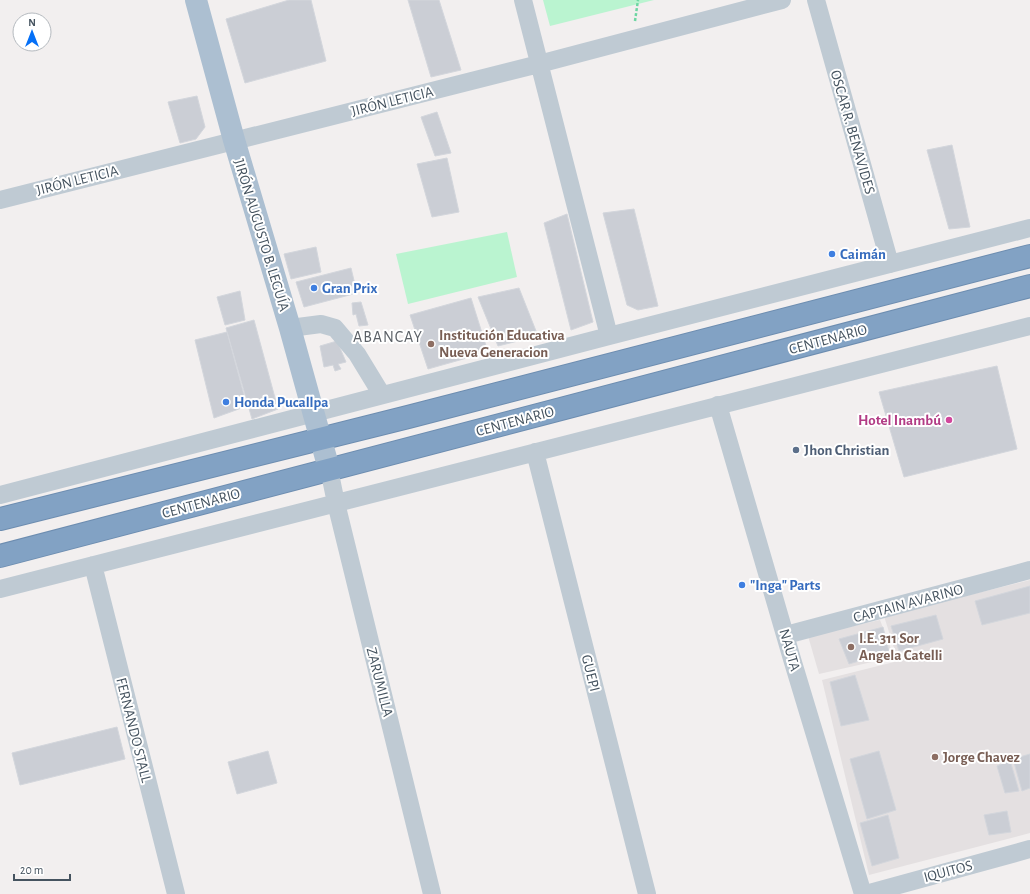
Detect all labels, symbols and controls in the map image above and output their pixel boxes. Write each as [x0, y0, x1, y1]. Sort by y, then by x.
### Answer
north arrow [12, 12, 52, 52]
text: N [28, 17, 36, 28]
street label: OSCAR R. BENAVIDES [828, 68, 877, 196]
street label: JIRÓN LETICIA [349, 82, 435, 119]
street label: JIRÓN AUGUSTO B. LEGUÍA [231, 157, 294, 313]
street label: JIRÓN LETICIA [34, 161, 120, 198]
place label: Caimán [840, 247, 886, 262]
marker: Caimán [827, 249, 837, 259]
place label: Gran Prix [322, 281, 377, 296]
marker: Gran Prix [309, 283, 319, 293]
street label: CENTENARIO [787, 322, 869, 357]
place label: Institución Educativa Nueva Generacion [439, 328, 565, 360]
district label: ABANCAY [353, 329, 423, 345]
marker: Institución Educativa Nueva Generacion [426, 339, 436, 349]
place label: Honda Pucallpa [234, 395, 328, 410]
marker: Honda Pucallpa [221, 397, 231, 407]
street label: CENTENARIO [474, 404, 556, 439]
place label: Hotel Inambú [858, 413, 941, 428]
marker: Hotel Inambú [944, 415, 954, 425]
place label: Jhon Christian [804, 443, 890, 458]
marker: Jhon Christian [791, 445, 801, 455]
street label: CENTENARIO [160, 486, 242, 521]
place label: "Inga" Parts [750, 578, 821, 593]
marker: "Inga" Parts [737, 580, 747, 590]
street label: CAPTAIN AVARINO [852, 582, 965, 625]
street label: NAUTA [776, 627, 803, 673]
place label: I.E. 311 Sor Angela Catelli [859, 631, 943, 663]
marker: I.E. 311 Sor Angela Catelli [846, 642, 856, 652]
street label: ZARUMILLA [364, 646, 395, 719]
street label: GUEPI [579, 653, 602, 693]
street label: FERNANDO STALL [113, 676, 154, 785]
place label: Jorge Chavez [943, 750, 1020, 765]
marker: Jorge Chavez [930, 752, 940, 762]
scale bar [14, 856, 70, 882]
street label: IQUITOS [922, 858, 974, 885]
text: 20 m [20, 864, 43, 876]

